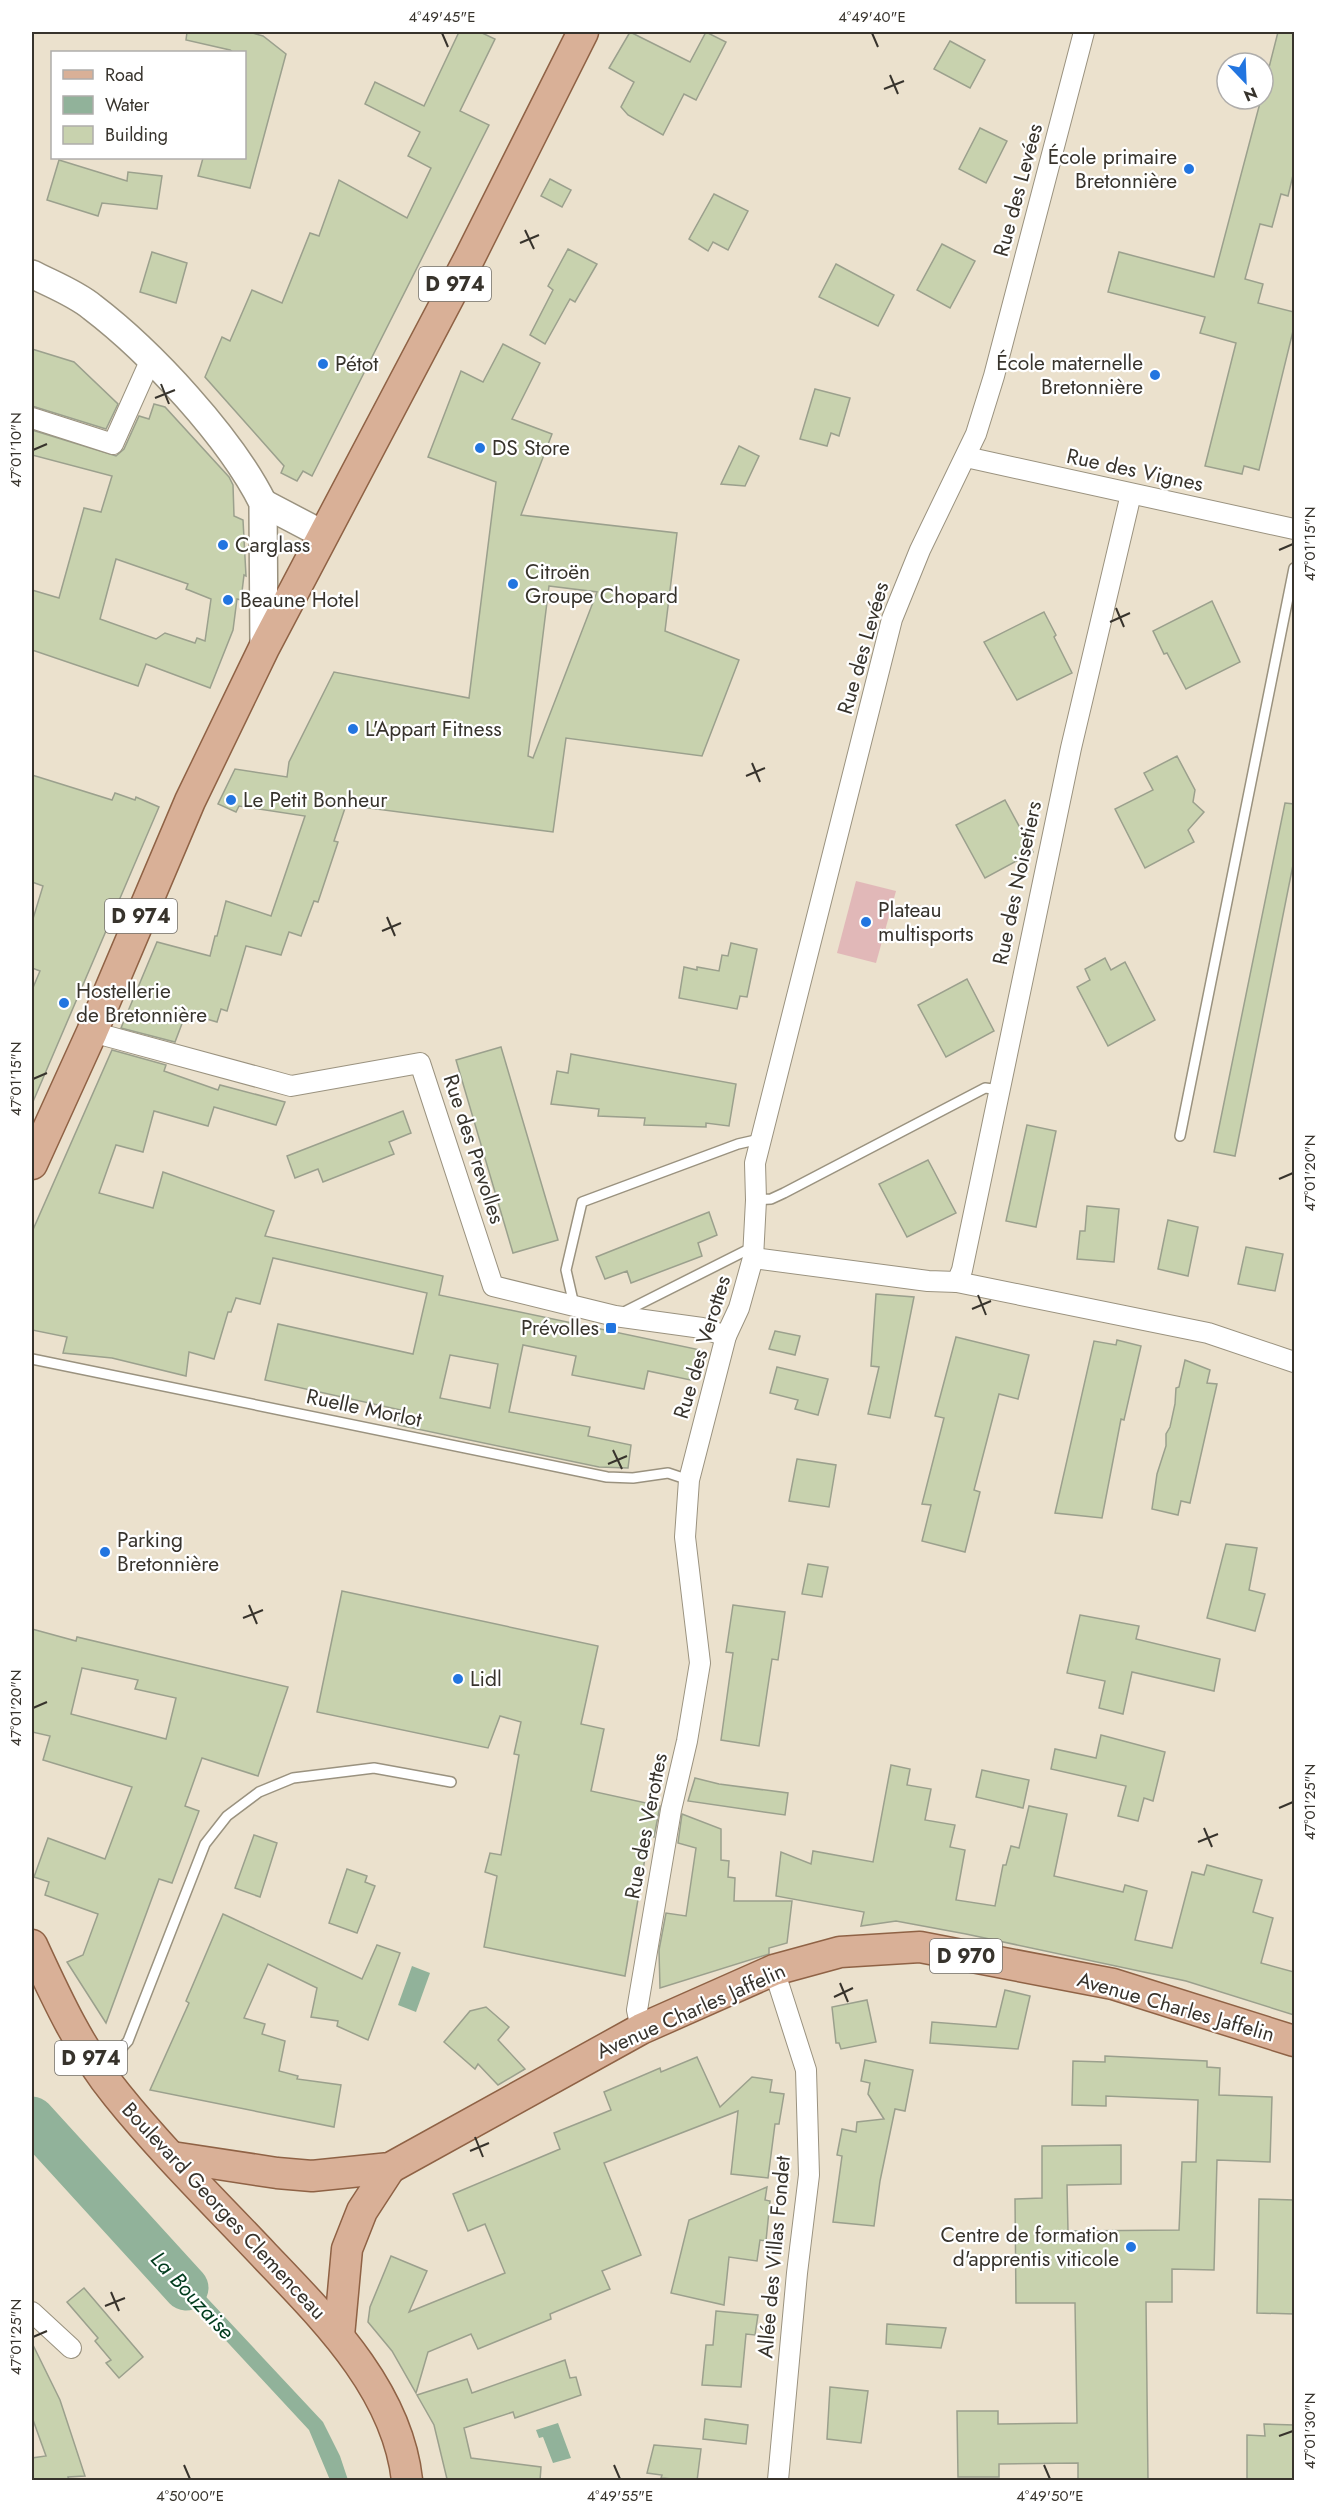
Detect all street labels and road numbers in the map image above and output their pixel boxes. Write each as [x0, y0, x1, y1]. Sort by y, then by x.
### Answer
street label: Rue des Levées [986, 120, 1050, 260]
road number: D 974 [419, 267, 491, 301]
street label: Rue des Vignes [1064, 441, 1206, 499]
street label: Rue des Levées [830, 578, 896, 718]
street label: Rue des Noisetiers [985, 798, 1049, 968]
road number: D 974 [105, 899, 177, 933]
street label: Rue des Prevolles [436, 1071, 512, 1227]
street label: Rue des Verottes [666, 1272, 738, 1422]
street label: Ruelle Morlot [303, 1381, 425, 1435]
street label: Rue des Verottes [617, 1750, 675, 1902]
road number: D 970 [930, 1939, 1002, 1973]
street label: Avenue Charles Jaffelin [592, 1956, 790, 2066]
street label: Avenue Charles Jaffelin [1074, 1964, 1278, 2050]
road number: D 974 [55, 2041, 127, 2075]
street label: Boulevard Georges Clemenceau [115, 2096, 333, 2326]
street label: Allée des Villas Fondet [750, 2155, 798, 2359]

